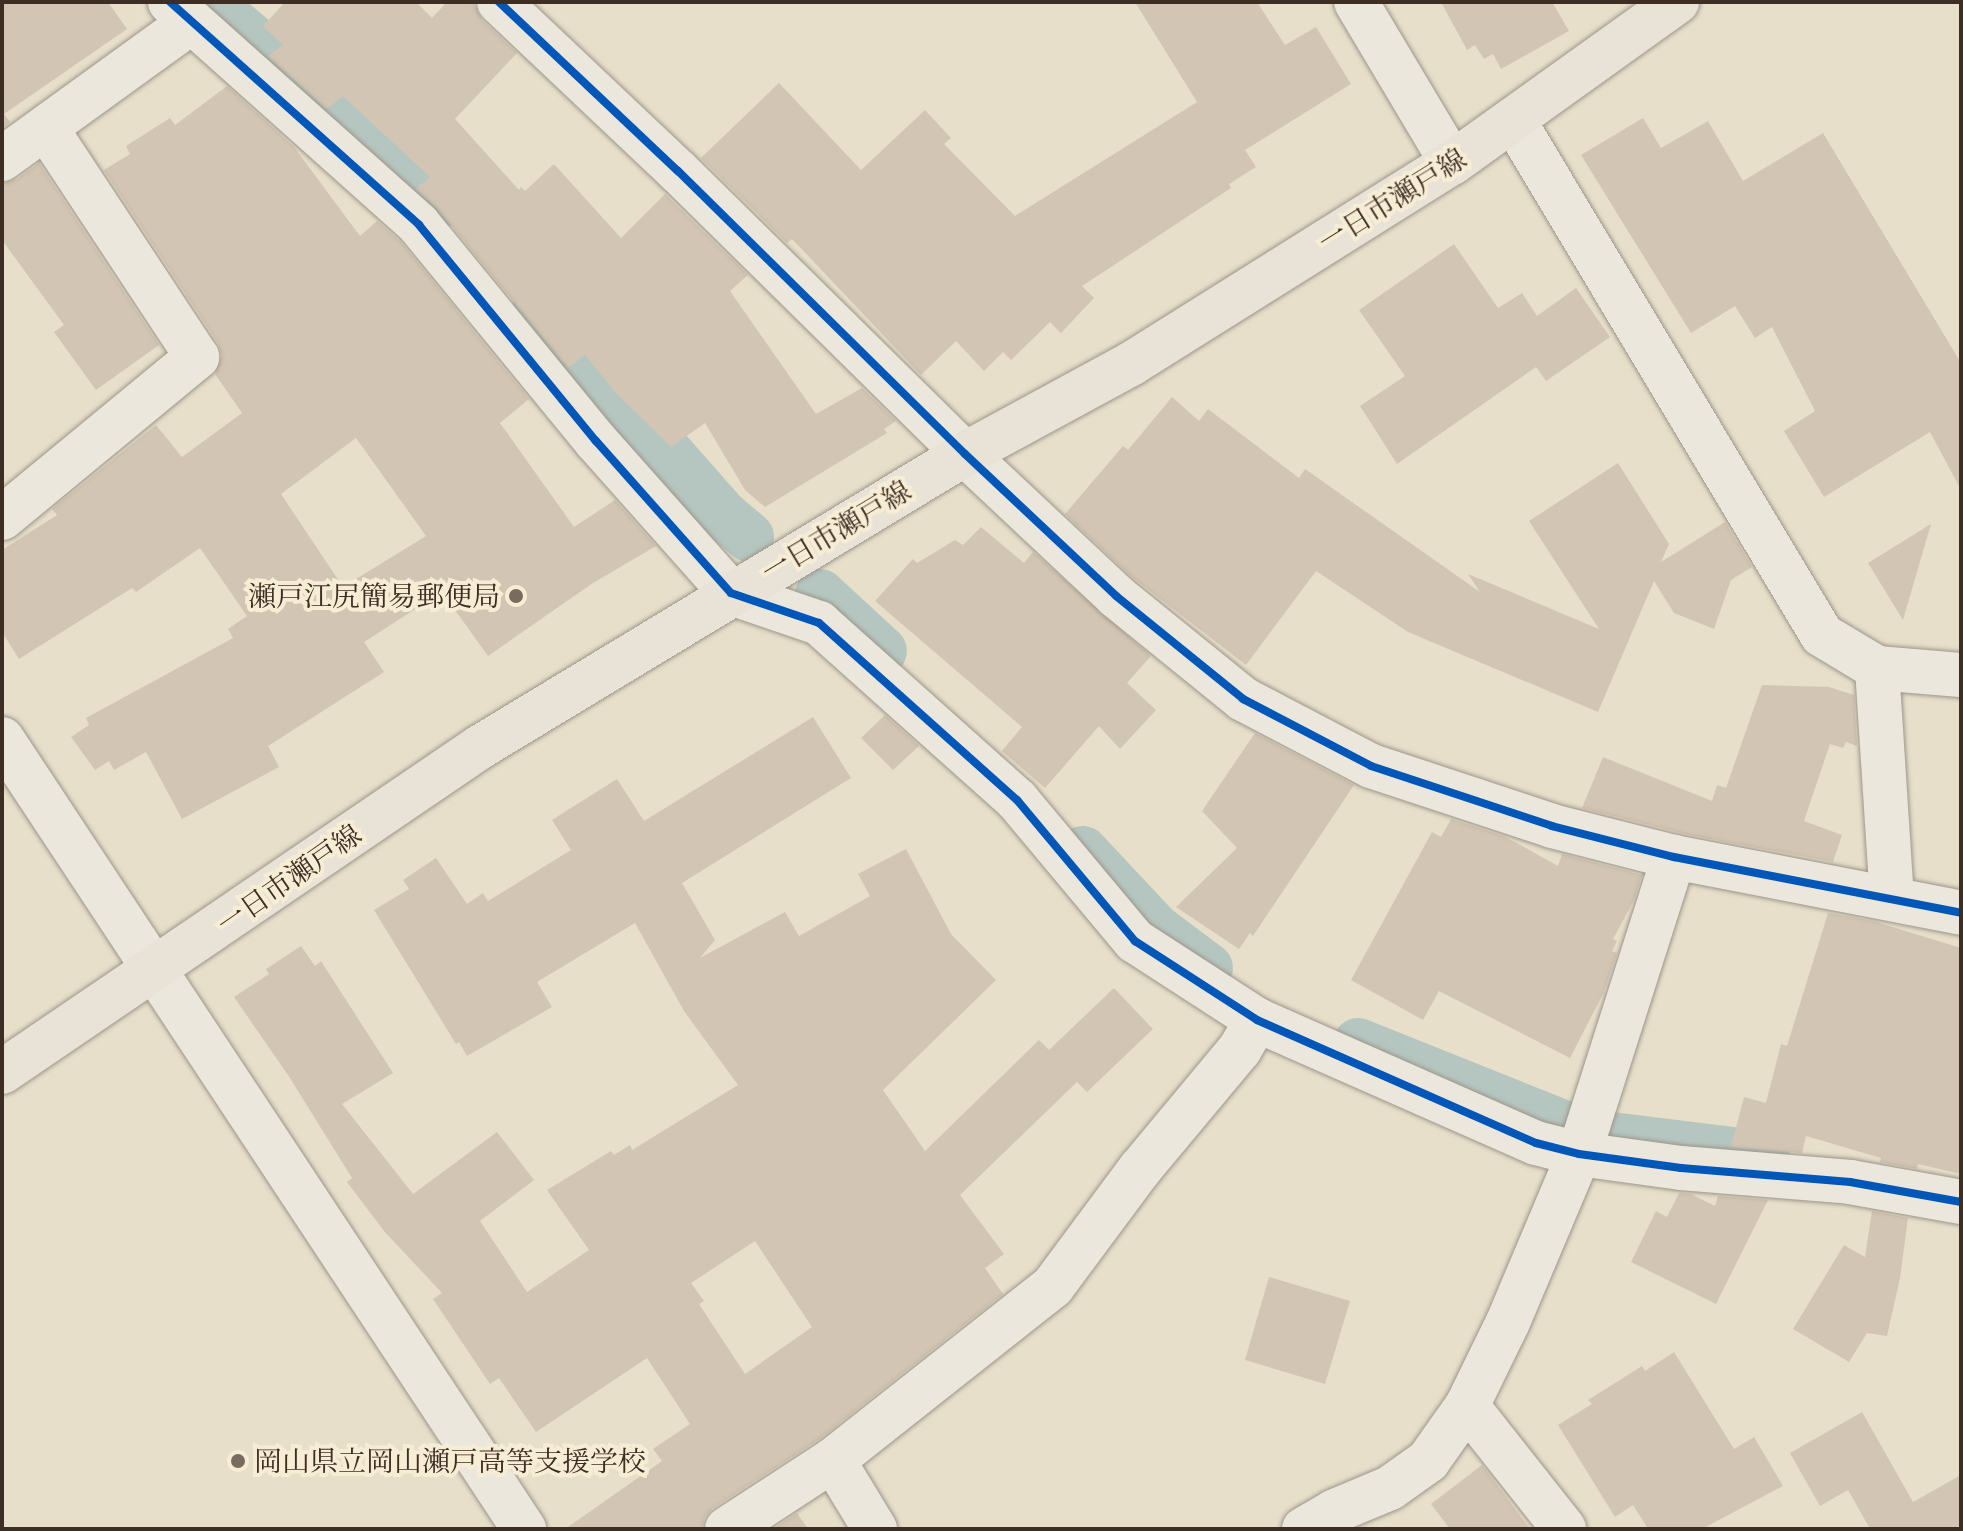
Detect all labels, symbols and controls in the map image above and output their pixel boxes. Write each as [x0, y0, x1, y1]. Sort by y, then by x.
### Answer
street label: 一日市瀬戸線 [1312, 141, 1472, 259]
street label: 一日市瀬戸線 [755, 473, 917, 589]
place label: 瀬戸江尻簡易郵便局 [248, 579, 500, 613]
marker: 瀬戸江尻簡易郵便局 [507, 587, 525, 605]
street label: 一日市瀬戸線 [211, 817, 367, 941]
place label: 岡山県立岡山瀬戸高等支援学校 [254, 1444, 646, 1478]
marker: 岡山県立岡山瀬戸高等支援学校 [229, 1452, 247, 1470]

